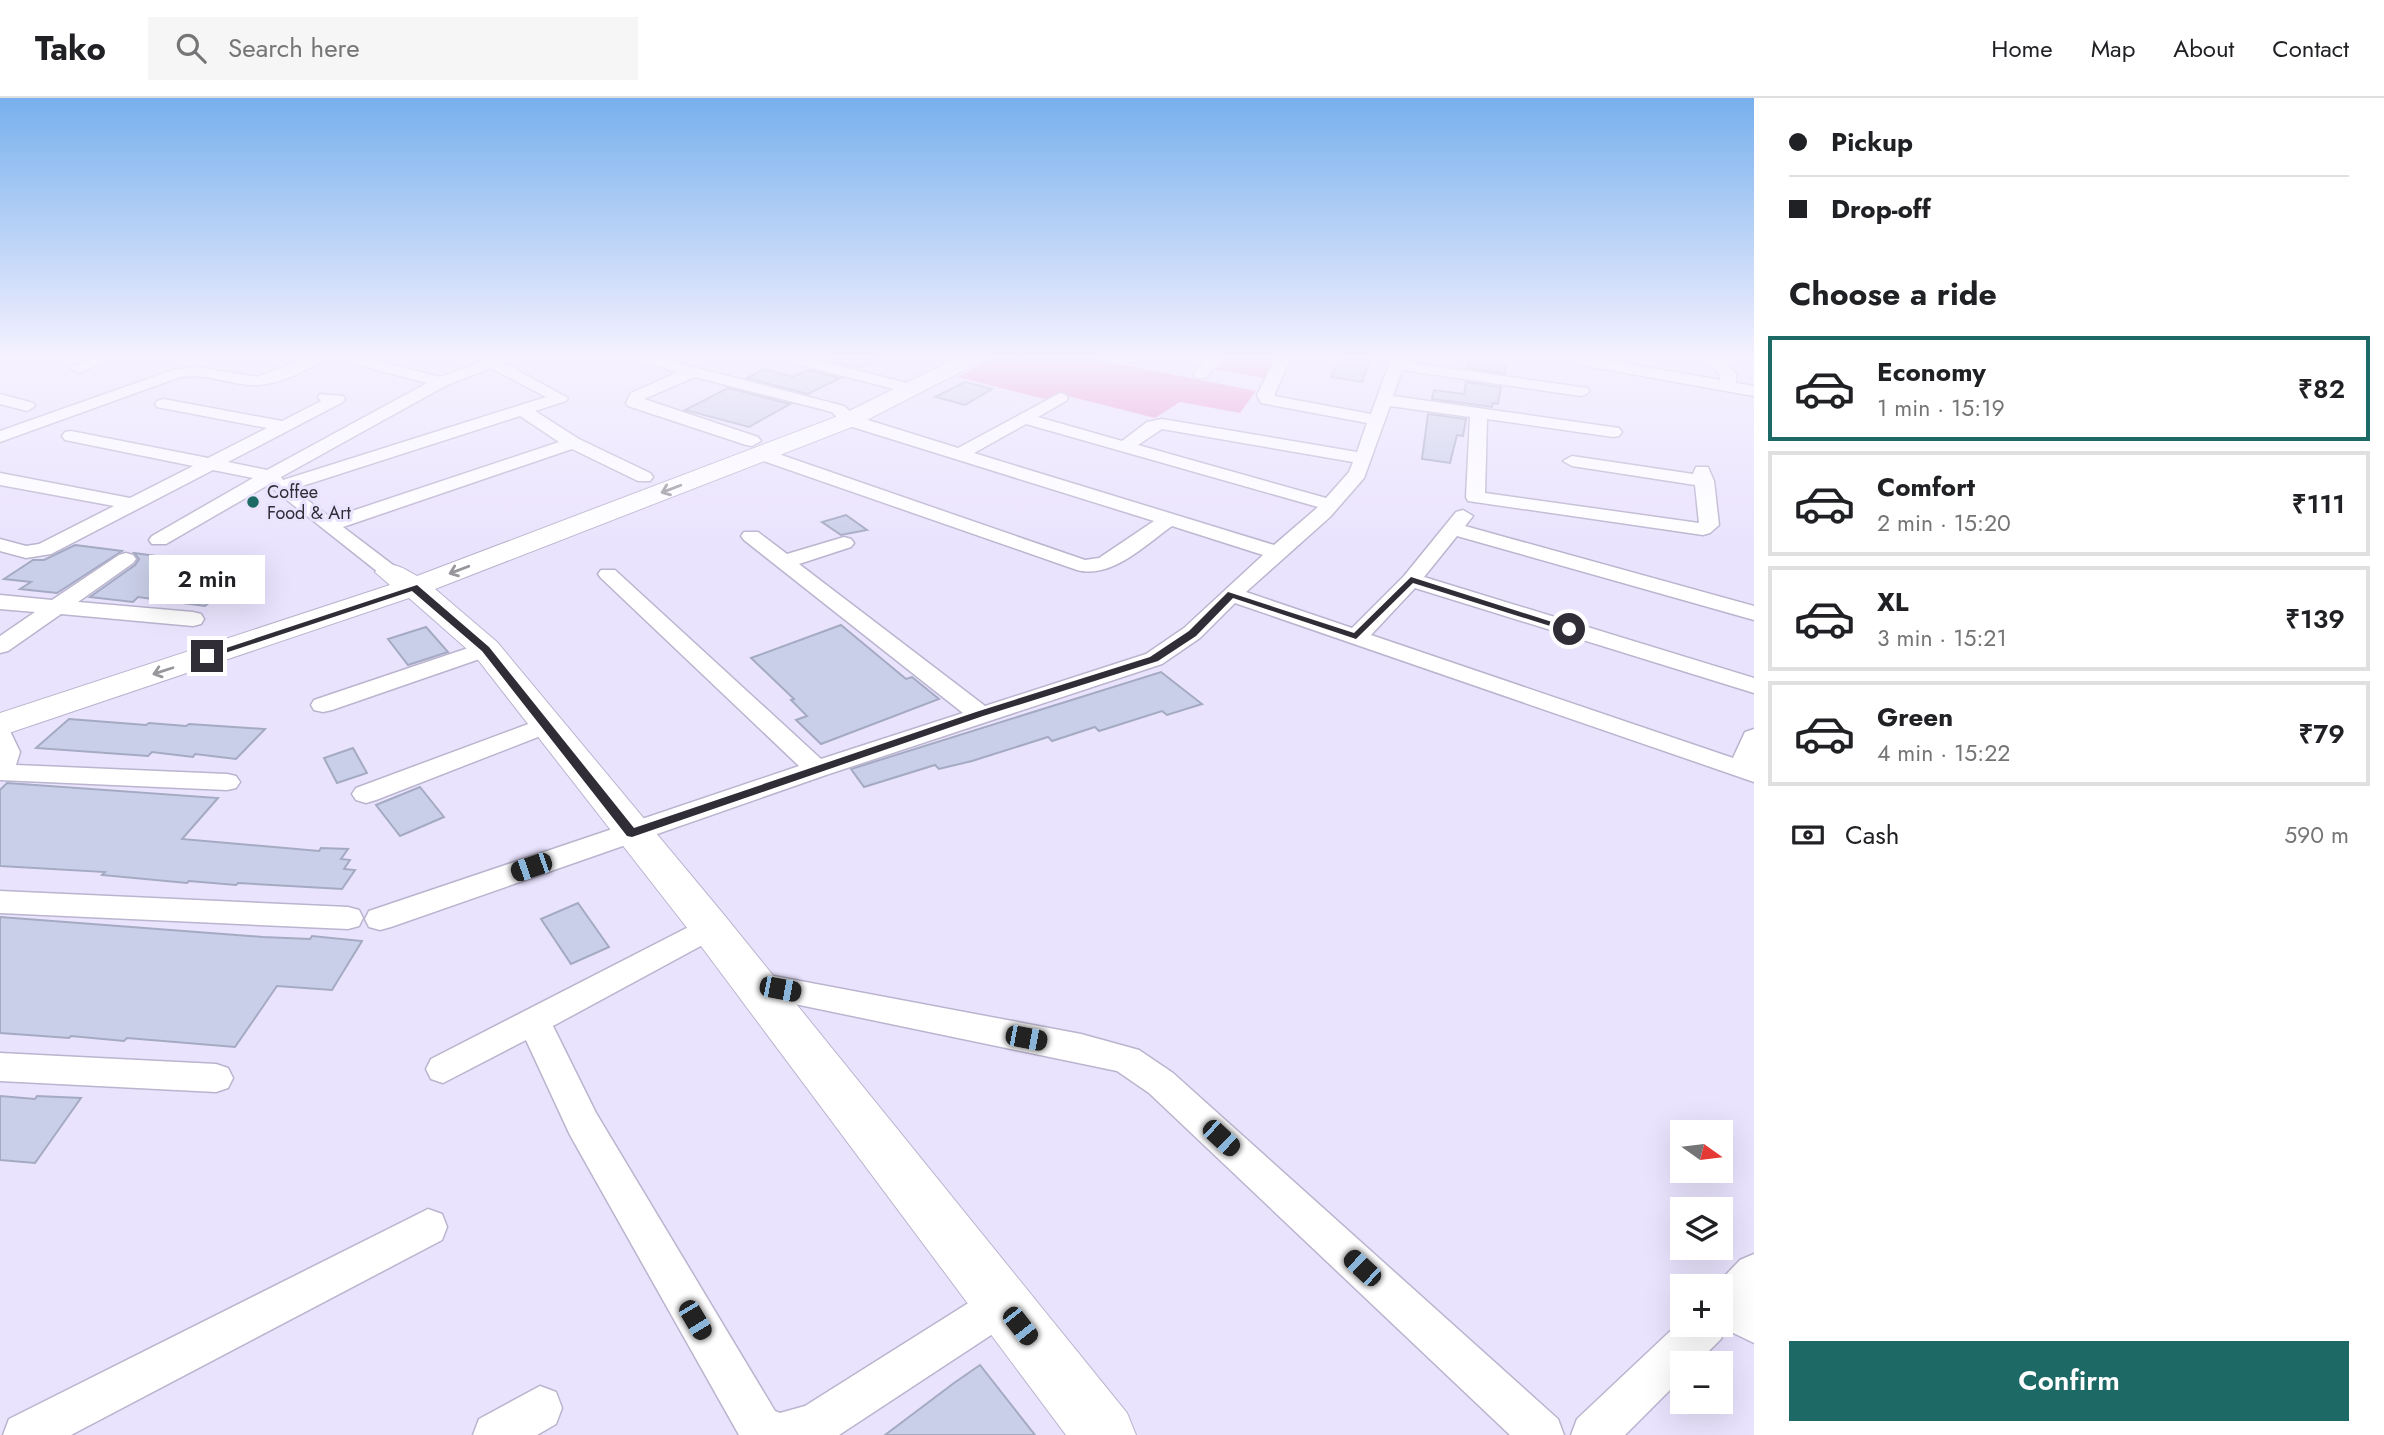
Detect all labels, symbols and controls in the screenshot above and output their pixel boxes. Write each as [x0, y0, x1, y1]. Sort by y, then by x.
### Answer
search box [148, 17, 638, 80]
text: Tako [35, 25, 106, 72]
icon: search [172, 29, 210, 67]
text: Search here [228, 29, 360, 67]
text: Home [1991, 31, 2053, 66]
text: Map [2091, 31, 2135, 66]
text: About [2173, 31, 2234, 66]
text: Contact [2272, 31, 2349, 66]
text: Pickup [1831, 123, 1913, 161]
text: Drop-off [1831, 190, 1931, 228]
text: Choose a ride [1789, 271, 1997, 317]
text: Economy [1877, 353, 1986, 391]
icon: car [1793, 357, 1856, 420]
text: ₹82 [2298, 370, 2345, 408]
text: 1 min · 15:19 [1877, 391, 2005, 425]
text: Comfort [1877, 468, 1975, 506]
icon: car [1793, 472, 1856, 535]
place label: Coffee Food & Art [267, 479, 351, 526]
one-way arrow [661, 483, 683, 496]
text: ₹111 [2292, 485, 2345, 523]
marker: Coffee Food & Art [245, 494, 261, 510]
text: 2 min · 15:20 [1877, 506, 2011, 540]
callout: 2 min [149, 554, 265, 603]
text: 2 min [177, 562, 237, 596]
one-way arrow [448, 564, 470, 577]
text: XL [1877, 583, 1909, 621]
icon: car [1793, 587, 1856, 650]
text: ₹139 [2285, 600, 2345, 638]
route start [1553, 613, 1585, 645]
text: 3 min · 15:21 [1877, 621, 2007, 655]
route end [191, 640, 223, 672]
one-way arrow [152, 665, 174, 678]
text: Green [1877, 698, 1953, 736]
icon: car [1793, 702, 1856, 765]
text: ₹79 [2298, 715, 2345, 753]
text: 4 min · 15:22 [1877, 736, 2010, 770]
icon: cash [1789, 816, 1827, 854]
text: Cash [1845, 816, 1899, 854]
text: 590 m [2284, 818, 2349, 852]
car [508, 850, 555, 884]
car [758, 975, 803, 1003]
car [1004, 1024, 1049, 1052]
car [1199, 1116, 1244, 1160]
north arrow [1670, 1120, 1732, 1183]
map controls [1670, 1120, 1733, 1414]
button: layers [1670, 1197, 1733, 1260]
car [1340, 1246, 1385, 1290]
button: + [1670, 1274, 1733, 1337]
car [676, 1297, 715, 1343]
car [999, 1303, 1042, 1349]
button: Confirm [1789, 1341, 2349, 1421]
button: − [1670, 1351, 1733, 1414]

